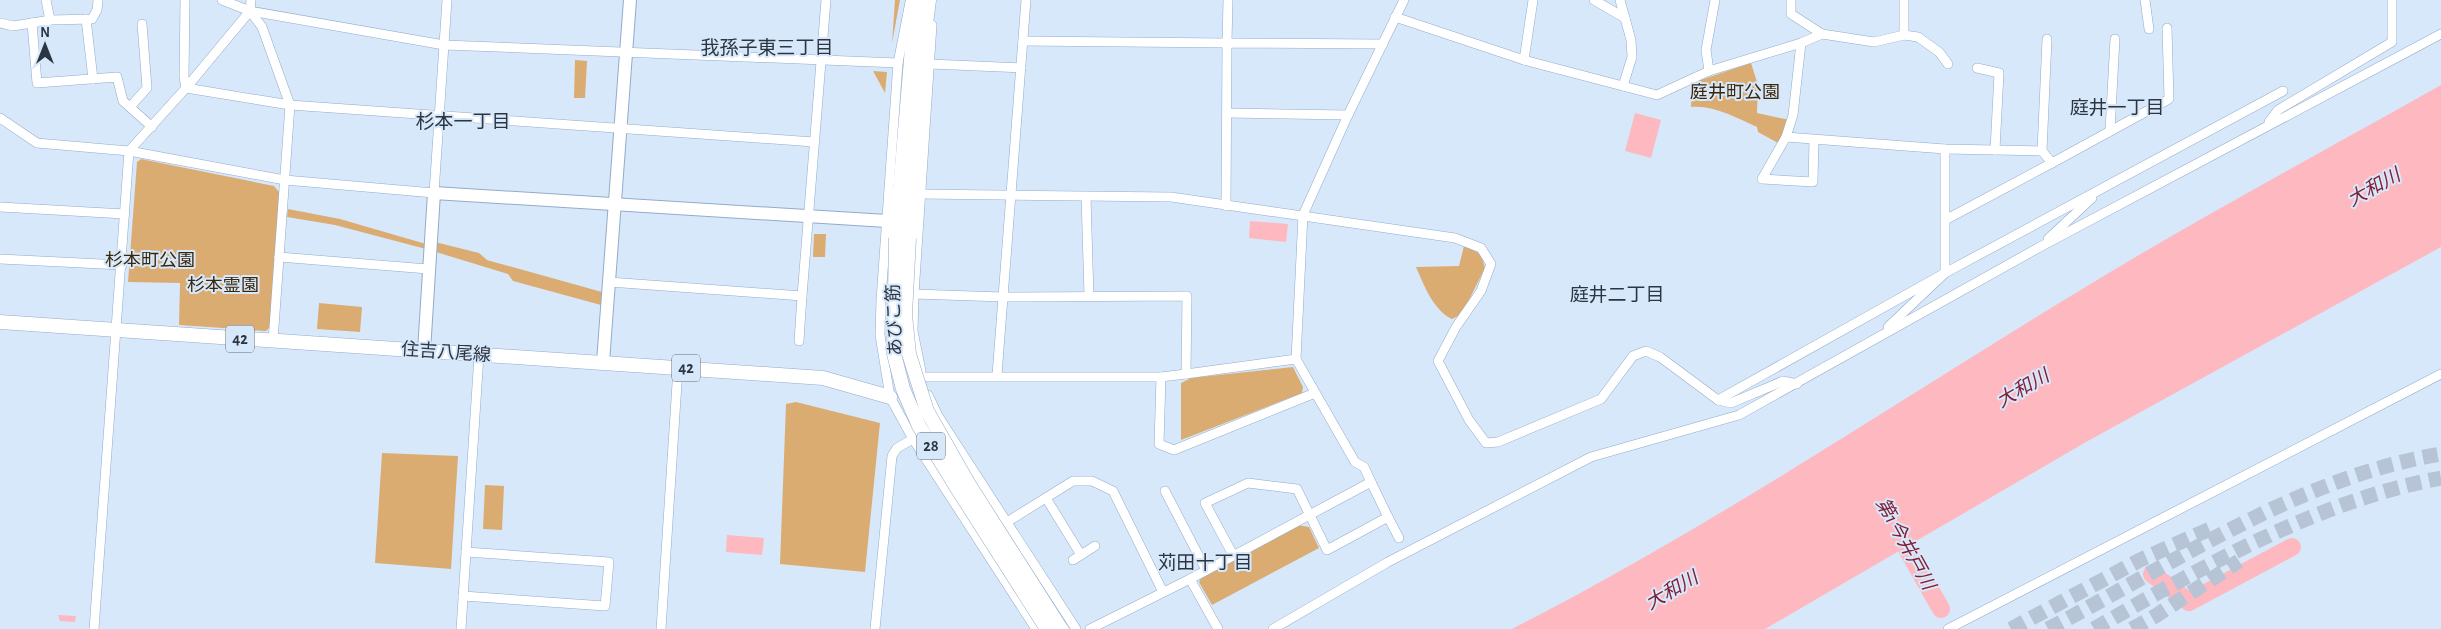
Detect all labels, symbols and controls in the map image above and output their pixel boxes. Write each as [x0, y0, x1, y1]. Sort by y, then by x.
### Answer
north arrow [20, 20, 70, 70]
text: N [40, 26, 50, 40]
district label: 我孫子東三丁目 [700, 38, 834, 58]
park label: 庭井町公園 [1690, 82, 1780, 102]
district label: 庭井一丁目 [2069, 98, 2165, 118]
district label: 杉本一丁目 [415, 111, 511, 132]
water label: 大和川 [2344, 164, 2405, 210]
park label: 杉本町公園 [105, 251, 195, 270]
park label: 杉本霊園 [187, 276, 259, 295]
street label: あびこ筋 [884, 284, 905, 356]
district label: 庭井二丁目 [1569, 285, 1665, 305]
road number: 42 [226, 326, 254, 352]
street label: 住吉八尾線 [400, 339, 492, 365]
road number: 42 [672, 354, 700, 382]
water label: 大和川 [1993, 365, 2054, 411]
road number: 28 [917, 432, 945, 460]
water label: 第1今井戸川 [1872, 494, 1941, 595]
district label: 苅田十丁目 [1157, 552, 1253, 573]
water label: 大和川 [1642, 567, 1703, 613]

